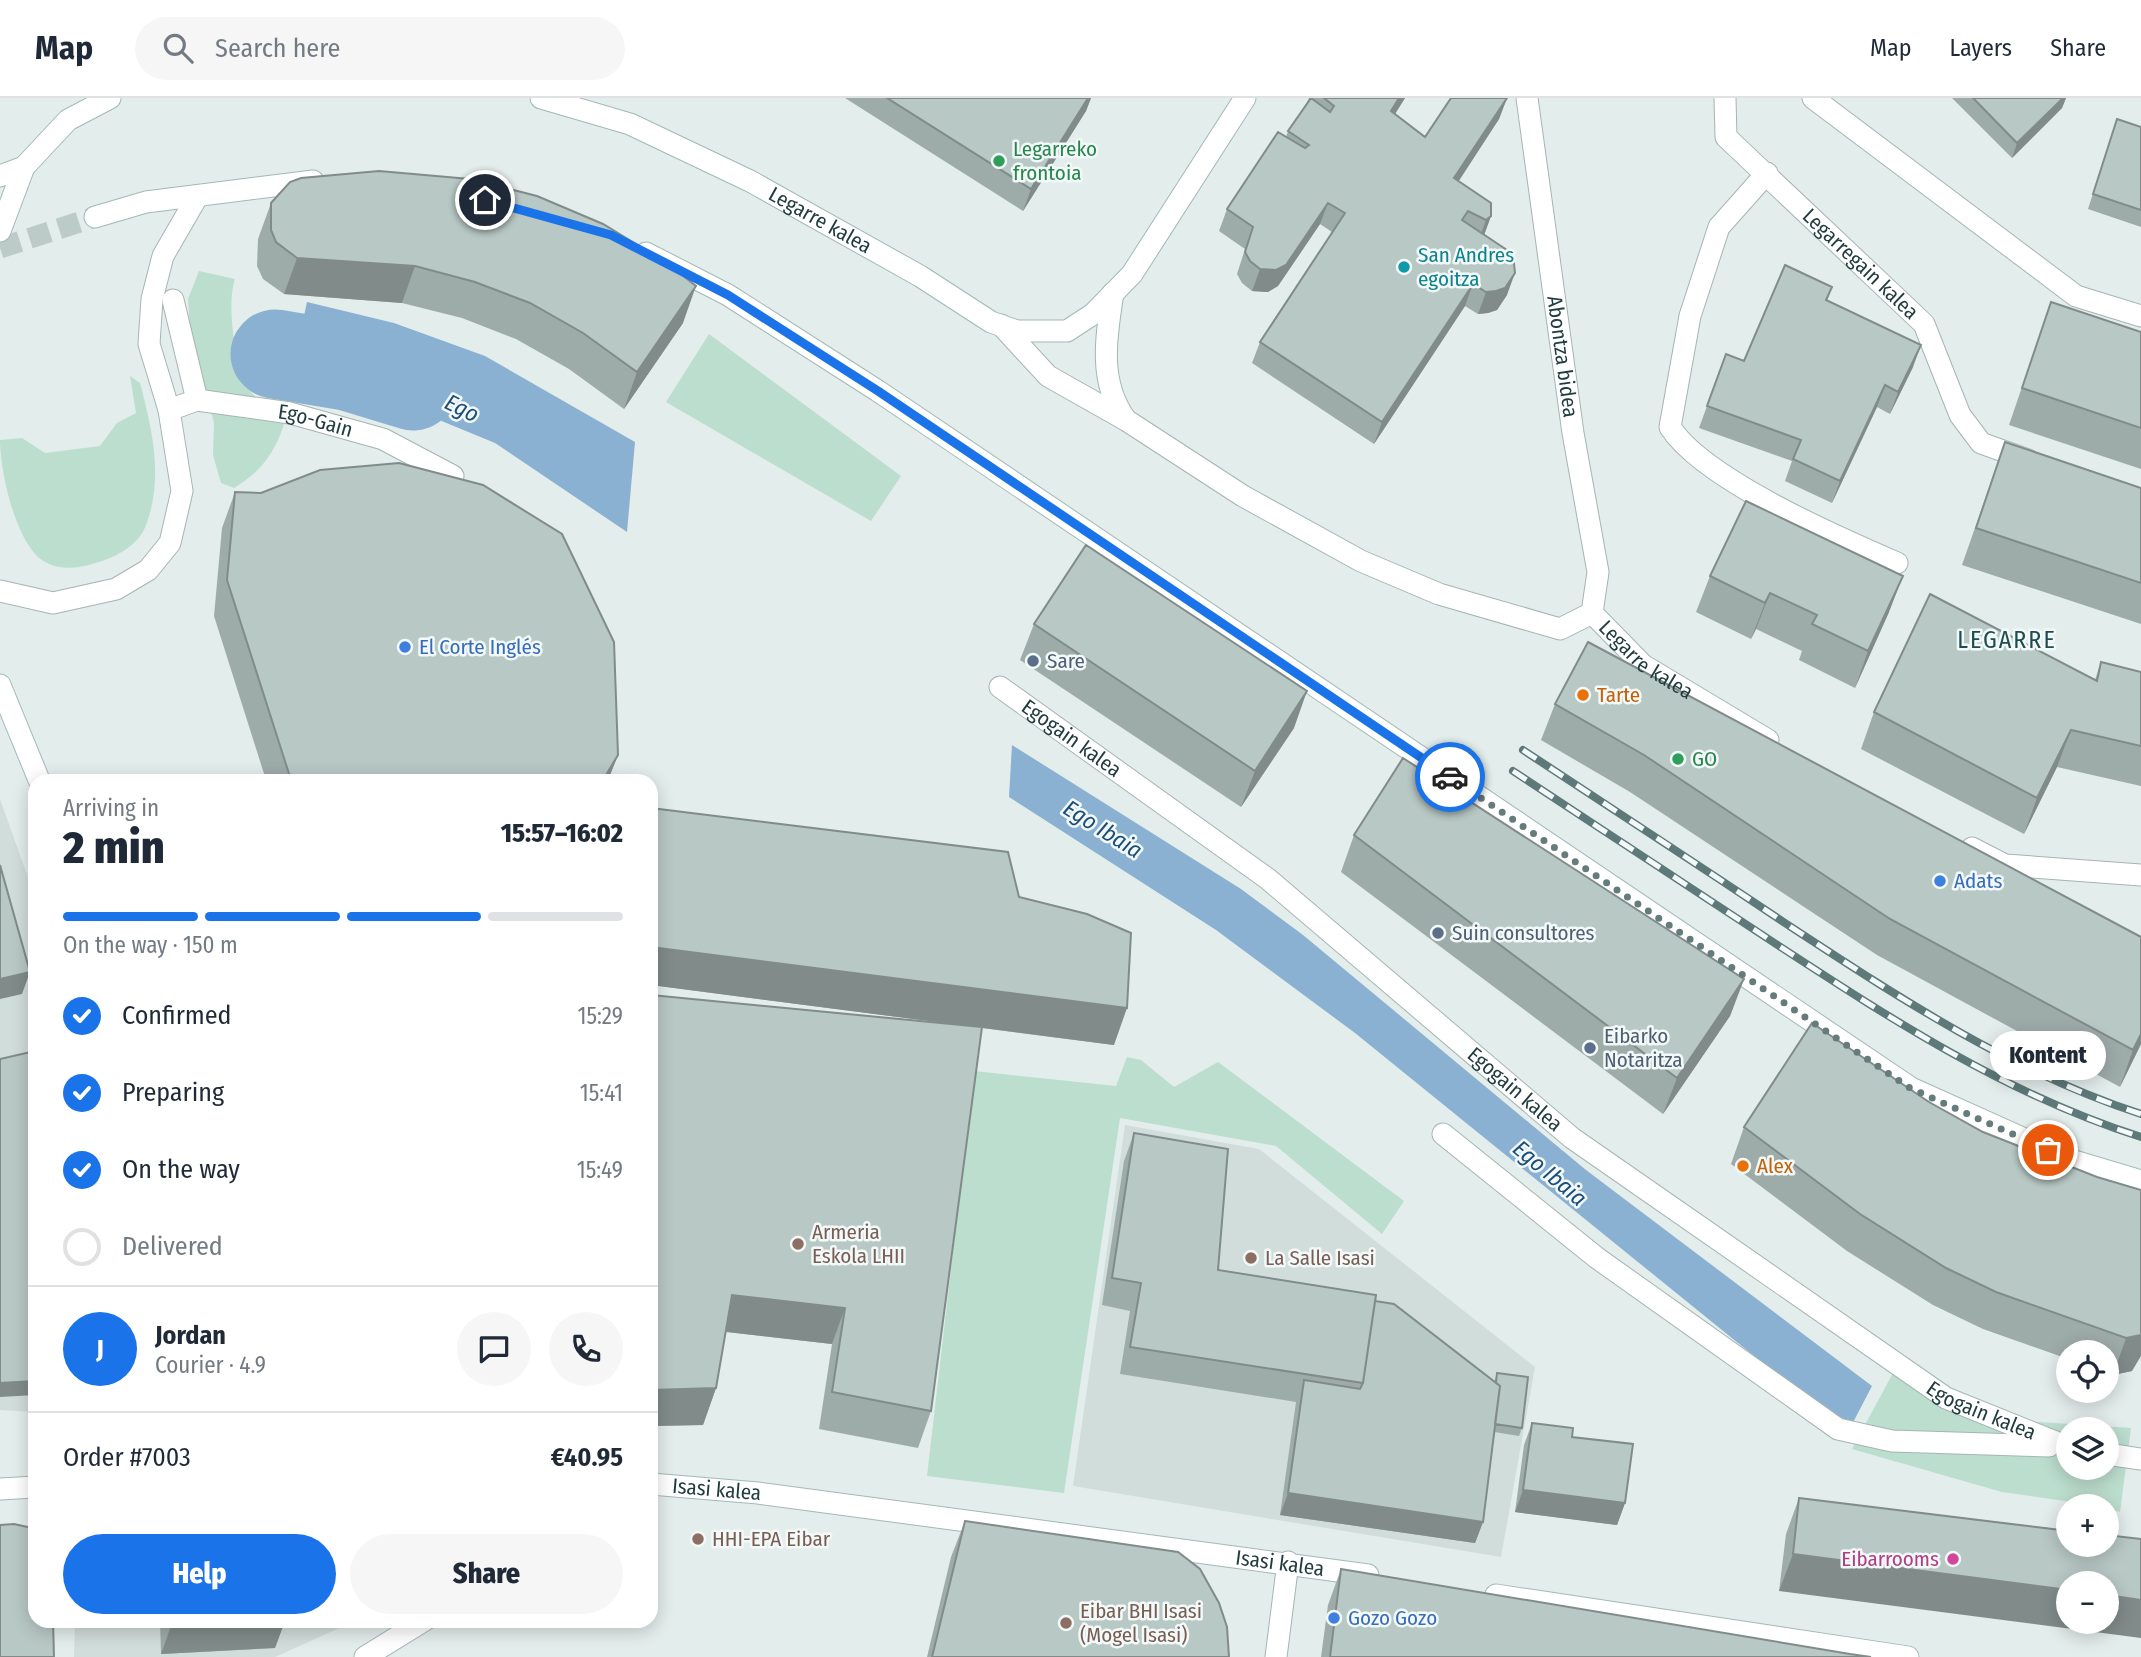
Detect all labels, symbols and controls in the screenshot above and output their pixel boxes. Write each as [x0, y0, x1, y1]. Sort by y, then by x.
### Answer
search box [135, 17, 625, 80]
text: Map [35, 28, 93, 68]
icon: search [159, 29, 197, 67]
text: Search here [215, 33, 340, 64]
text: Map [1870, 34, 1912, 62]
text: Layers [1950, 34, 2012, 62]
text: Share [2050, 34, 2106, 62]
place label: Legarreko frontoia [1013, 136, 1097, 186]
marker: Legarreko frontoia [991, 153, 1007, 169]
pin [455, 170, 515, 230]
icon: home [466, 181, 504, 219]
street label: Legarre kalea [764, 181, 876, 259]
street label: Legarregain kalea [1797, 203, 1924, 325]
place label: San Andres egoitza [1418, 242, 1514, 292]
marker: San Andres egoitza [1396, 259, 1412, 275]
street label: Abontza bidea [1541, 294, 1584, 419]
water label: Ego [440, 388, 484, 428]
street label: Ego-Gain [276, 398, 356, 443]
street label: Legarre kalea [1593, 615, 1698, 705]
district label: LEGARRE [1957, 626, 2057, 654]
place label: El Corte Inglés [419, 634, 541, 660]
marker: El Corte Inglés [397, 639, 413, 655]
place label: Sare [1047, 648, 1085, 674]
marker: Sare [1025, 653, 1041, 669]
place label: Tarte [1597, 682, 1640, 708]
marker: Tarte [1575, 687, 1591, 703]
street label: Egogain kalea [1017, 694, 1127, 783]
courier [1415, 742, 1485, 812]
place label: GO [1692, 746, 1717, 772]
marker: GO [1670, 751, 1686, 767]
icon: car [1431, 758, 1469, 796]
text: Arriving in [63, 794, 159, 822]
water label: Ego Ibaia [1058, 794, 1148, 864]
text: 15:57–16:02 [501, 818, 623, 849]
text: 2 min [63, 820, 165, 875]
place label: Adats [1954, 868, 2002, 894]
marker: Adats [1932, 873, 1948, 889]
place label: Suin consultores [1452, 920, 1595, 946]
marker: Suin consultores [1430, 925, 1446, 941]
text: On the way · 150 m [63, 931, 238, 959]
icon: check [63, 997, 101, 1035]
text: Confirmed [122, 1000, 232, 1031]
text: 15:29 [577, 1002, 623, 1030]
place label: Eibarko Notaritza [1604, 1023, 1683, 1073]
callout: Kontent [1990, 1031, 2106, 1080]
marker: Eibarko Notaritza [1582, 1040, 1598, 1056]
text: Kontent [2009, 1041, 2087, 1069]
street label: Egogain kalea [1462, 1042, 1568, 1137]
icon: check [63, 1074, 101, 1112]
text: Preparing [122, 1077, 224, 1108]
text: 15:41 [580, 1079, 623, 1107]
pin [2018, 1120, 2078, 1180]
icon: bag [2029, 1131, 2067, 1169]
water label: Ego Ibaia [1507, 1134, 1593, 1212]
icon: check [63, 1151, 101, 1189]
place label: Alex [1757, 1153, 1794, 1179]
text: On the way [122, 1154, 240, 1185]
text: 15:49 [577, 1156, 623, 1184]
marker: Alex [1735, 1158, 1751, 1174]
place label: Armeria Eskola LHII [812, 1219, 905, 1269]
text: Delivered [122, 1231, 223, 1262]
marker: Armeria Eskola LHII [790, 1236, 806, 1252]
place label: La Salle Isasi [1265, 1245, 1375, 1271]
marker: La Salle Isasi [1243, 1250, 1259, 1266]
button: chat [457, 1312, 531, 1386]
button: phone [549, 1312, 623, 1386]
text: Jordan [155, 1320, 226, 1351]
text: J [96, 1334, 104, 1365]
map controls [2056, 1340, 2119, 1634]
button: locate [2056, 1340, 2119, 1403]
text: Courier · 4.9 [155, 1351, 266, 1379]
street label: Egogain kalea [1921, 1375, 2040, 1446]
button: layers [2056, 1417, 2119, 1480]
text: Order #7003 [63, 1442, 191, 1473]
text: €40.95 [551, 1442, 623, 1473]
street label: Isasi kalea [671, 1473, 762, 1506]
button: + [2056, 1494, 2119, 1557]
place label: HHI-EPA Eibar [712, 1526, 831, 1552]
marker: HHI-EPA Eibar [690, 1531, 706, 1547]
button: Help [63, 1534, 336, 1614]
button: Share [350, 1534, 623, 1614]
street label: Isasi kalea [1234, 1544, 1326, 1582]
place label: Eibarrooms [1841, 1546, 1939, 1572]
marker: Eibarrooms [1945, 1551, 1961, 1567]
button: − [2056, 1571, 2119, 1634]
place label: Eibar BHI Isasi (Mogel Isasi) [1080, 1598, 1202, 1648]
place label: Gozo Gozo [1348, 1605, 1437, 1631]
marker: Gozo Gozo [1326, 1610, 1342, 1626]
marker: Eibar BHI Isasi (Mogel Isasi) [1058, 1615, 1074, 1631]

